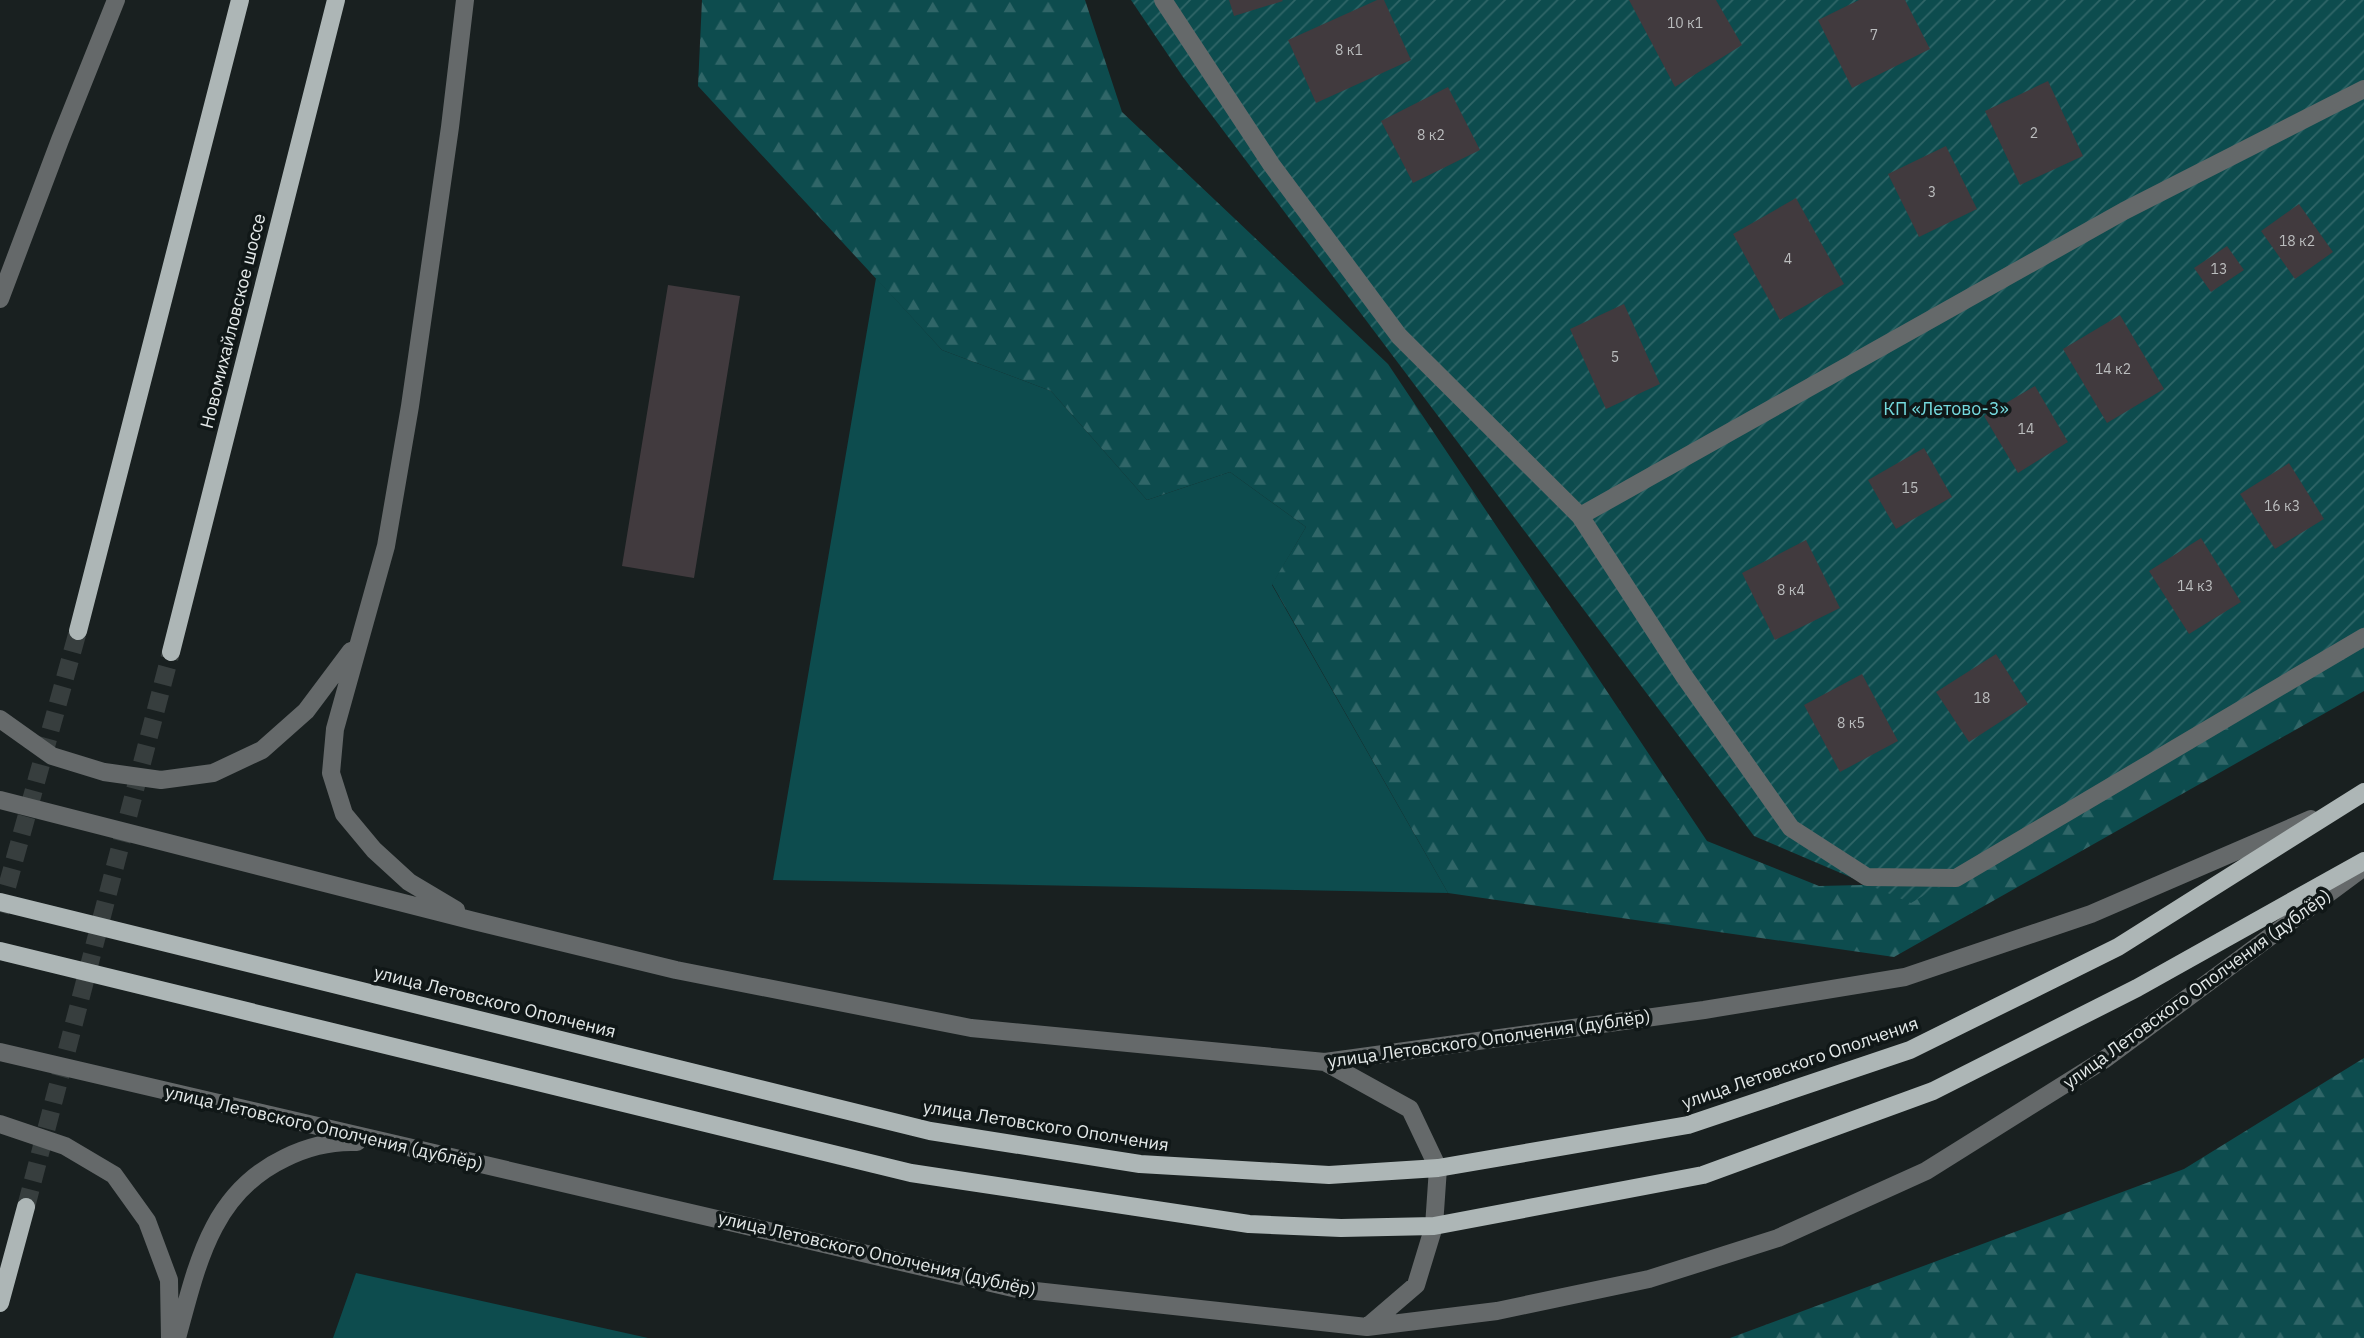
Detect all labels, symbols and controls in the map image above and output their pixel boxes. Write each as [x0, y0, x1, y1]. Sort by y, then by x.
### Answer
house number: 10 к1 [1667, 14, 1703, 32]
house number: 7 [1870, 26, 1878, 44]
house number: 8 к1 [1335, 41, 1363, 59]
house number: 2 [2030, 124, 2038, 142]
house number: 8 к2 [1417, 126, 1445, 144]
house number: 3 [1928, 183, 1936, 201]
street label: Новомихайловское шоссе [195, 211, 270, 431]
house number: 18 к2 [2279, 232, 2315, 250]
house number: 4 [1784, 250, 1792, 268]
house number: 13 [2211, 260, 2227, 278]
house number: 5 [1611, 348, 1619, 366]
house number: 14 к2 [2095, 360, 2131, 378]
park label: КП «Летово-3» [1883, 397, 2009, 420]
house number: 14 [2018, 420, 2034, 438]
house number: 15 [1902, 479, 1918, 497]
house number: 16 к3 [2264, 497, 2300, 515]
house number: 14 к3 [2177, 577, 2213, 595]
house number: 8 к4 [1777, 581, 1805, 599]
house number: 18 [1974, 689, 1990, 707]
house number: 8 к5 [1837, 714, 1865, 732]
street label: улица Летовского Ополчения (дублёр) [2058, 884, 2335, 1094]
street label: улица Летовского Ополчения [372, 960, 619, 1043]
street label: улица Летовского Ополчения (дублёр) [1326, 1004, 1652, 1073]
street label: улица Летовского Ополчения [1679, 1011, 1921, 1114]
street label: улица Летовского Ополчения (дублёр) [163, 1080, 485, 1175]
street label: улица Летовского Ополчения [921, 1095, 1171, 1156]
street label: улица Летовского Ополчения (дублёр) [716, 1206, 1038, 1301]

